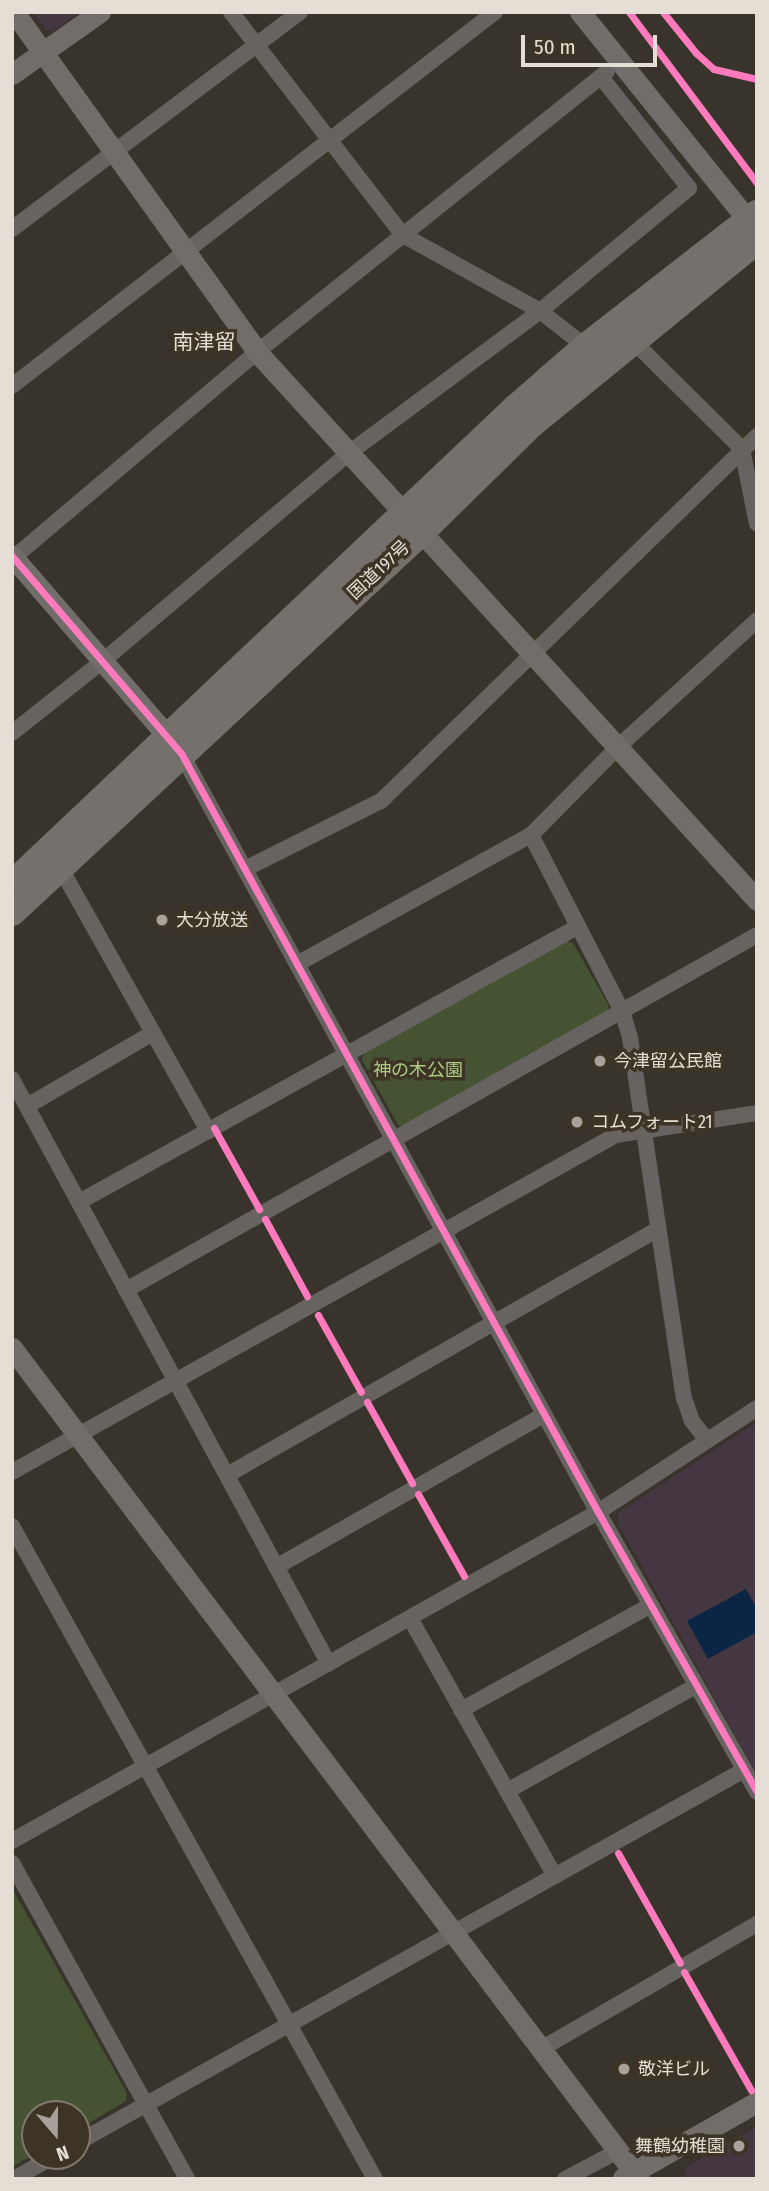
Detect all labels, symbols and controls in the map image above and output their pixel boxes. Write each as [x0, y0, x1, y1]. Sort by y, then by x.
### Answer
scale bar [524, 21, 660, 65]
text: 50 m [534, 34, 576, 60]
district label: 南津留 [173, 329, 235, 355]
street label: 国道197号 [344, 536, 414, 604]
place label: 大分放送 [176, 909, 248, 931]
marker: 大分放送 [154, 912, 170, 928]
place label: 今津留公民館 [614, 1050, 722, 1072]
marker: 今津留公民館 [592, 1053, 608, 1069]
park label: 神の木公園 [373, 1059, 463, 1081]
place label: コムフォート21 [591, 1111, 714, 1133]
marker: コムフォート21 [569, 1114, 585, 1130]
place label: 敬洋ビル [638, 2058, 710, 2080]
marker: 敬洋ビル [616, 2061, 632, 2077]
north arrow [21, 2100, 91, 2170]
place label: 舞鶴幼稚園 [635, 2135, 725, 2157]
marker: 舞鶴幼稚園 [731, 2138, 747, 2154]
text: N [53, 2141, 72, 2166]

